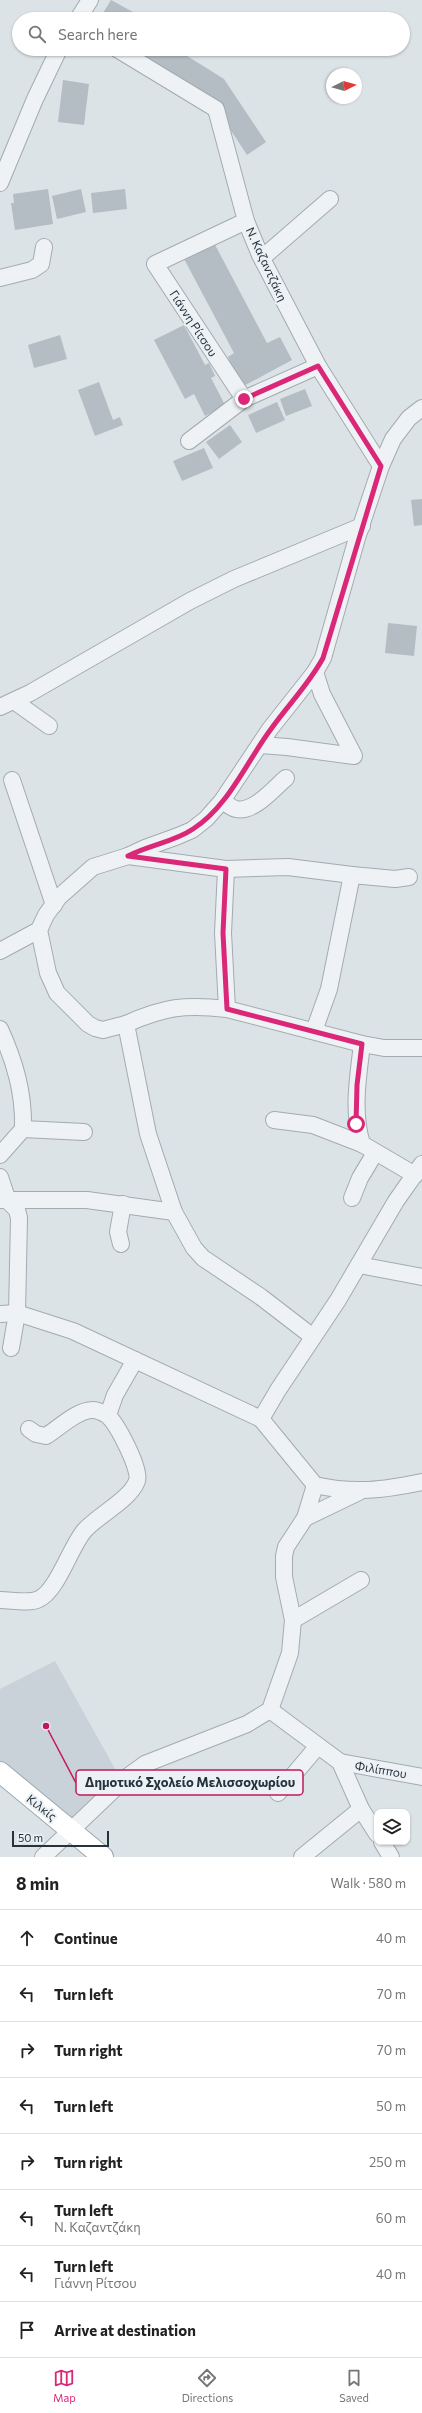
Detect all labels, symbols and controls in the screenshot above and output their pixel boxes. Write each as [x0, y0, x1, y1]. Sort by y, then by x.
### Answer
search box [12, 12, 410, 56]
icon: search [26, 23, 48, 45]
text: Search here [58, 25, 137, 43]
north arrow [326, 68, 362, 104]
street label: Ν. Καζαντζάκη [244, 225, 290, 303]
street label: Γιάννη Ρίτσου [167, 287, 221, 359]
route end [235, 390, 253, 408]
route start [347, 1115, 365, 1133]
street label: Φιλίππου [354, 1758, 408, 1780]
callout: Δημοτικό Σχολείο Μελισσοχωρίου [76, 1770, 303, 1795]
text: Δημοτικό Σχολείο Μελισσοχωρίου [85, 1774, 295, 1790]
street label: Κιλκίς [24, 1791, 60, 1823]
map controls [374, 1809, 410, 1845]
button: layers [374, 1809, 410, 1845]
scale bar [12, 1829, 109, 1848]
text: 50 m [18, 1831, 43, 1844]
text: 8 min [16, 1873, 59, 1894]
text: Walk · 580 m [331, 1875, 406, 1891]
icon: ahead [16, 1927, 38, 1949]
text: Continue [54, 1929, 118, 1947]
text: 40 m [376, 1930, 406, 1946]
icon: left [16, 1983, 38, 2005]
text: Turn left [54, 1985, 113, 2003]
text: 70 m [377, 1986, 406, 2002]
icon: right [16, 2039, 38, 2061]
text: Turn right [54, 2041, 123, 2059]
text: 70 m [377, 2042, 406, 2058]
icon: left [16, 2095, 38, 2117]
text: Turn left [54, 2097, 113, 2115]
text: 50 m [376, 2098, 406, 2114]
icon: right [16, 2151, 38, 2173]
text: Turn right [54, 2153, 123, 2171]
text: 250 m [369, 2154, 406, 2170]
text: Turn left [54, 2201, 113, 2219]
icon: left [16, 2207, 38, 2229]
text: 60 m [376, 2210, 406, 2226]
text: Ν. Καζαντζάκη [54, 2219, 141, 2235]
text: Turn left [54, 2257, 113, 2275]
icon: left [16, 2263, 38, 2285]
text: 40 m [376, 2266, 406, 2282]
text: Γιάννη Ρίτσου [54, 2275, 137, 2291]
icon: arrive [16, 2319, 38, 2341]
text: Arrive at destination [54, 2321, 196, 2339]
tab: Map [53, 2367, 76, 2404]
tab: Directions [182, 2367, 233, 2404]
tab: Saved [339, 2367, 369, 2404]

